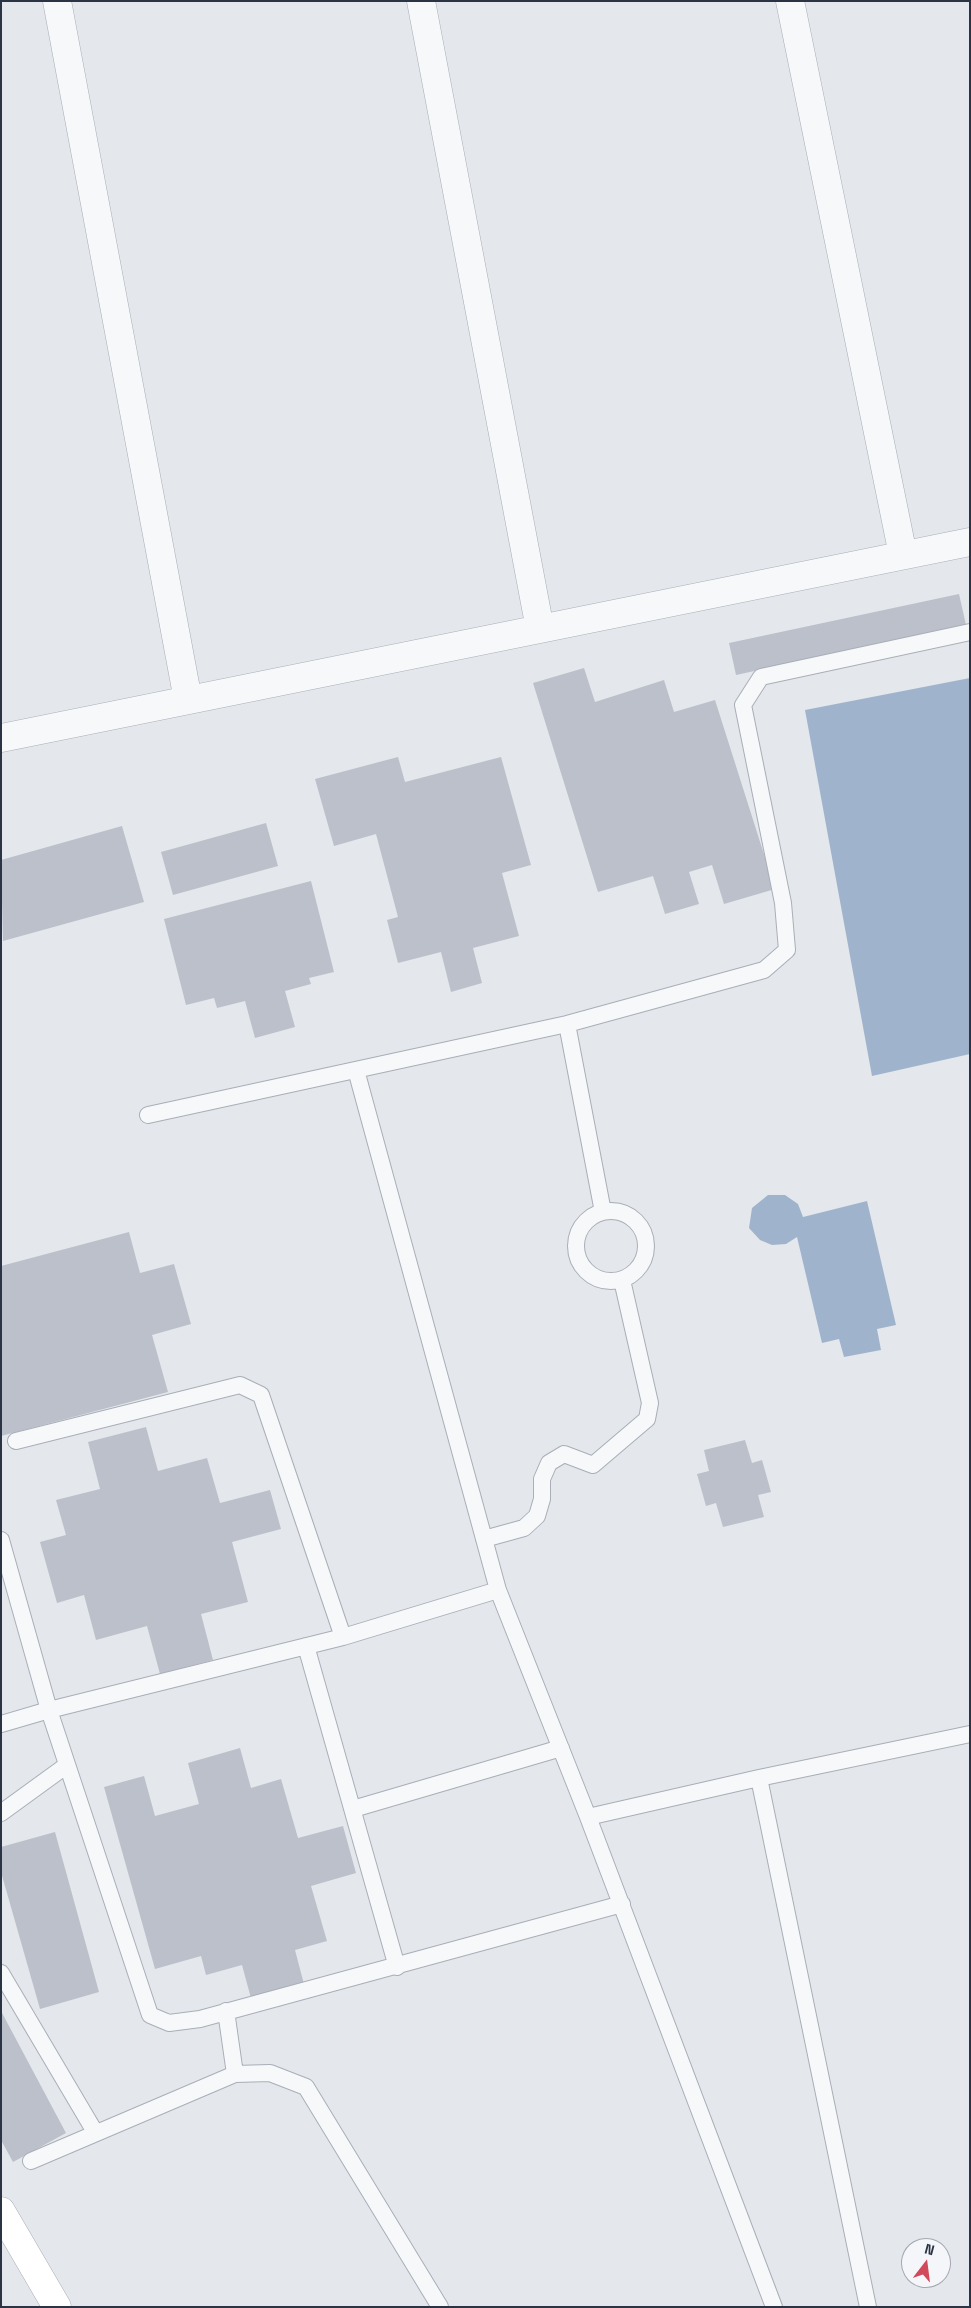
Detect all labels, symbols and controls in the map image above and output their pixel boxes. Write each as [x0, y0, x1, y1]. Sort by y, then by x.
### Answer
north arrow [901, 2238, 951, 2288]
text: N [923, 2240, 936, 2259]

